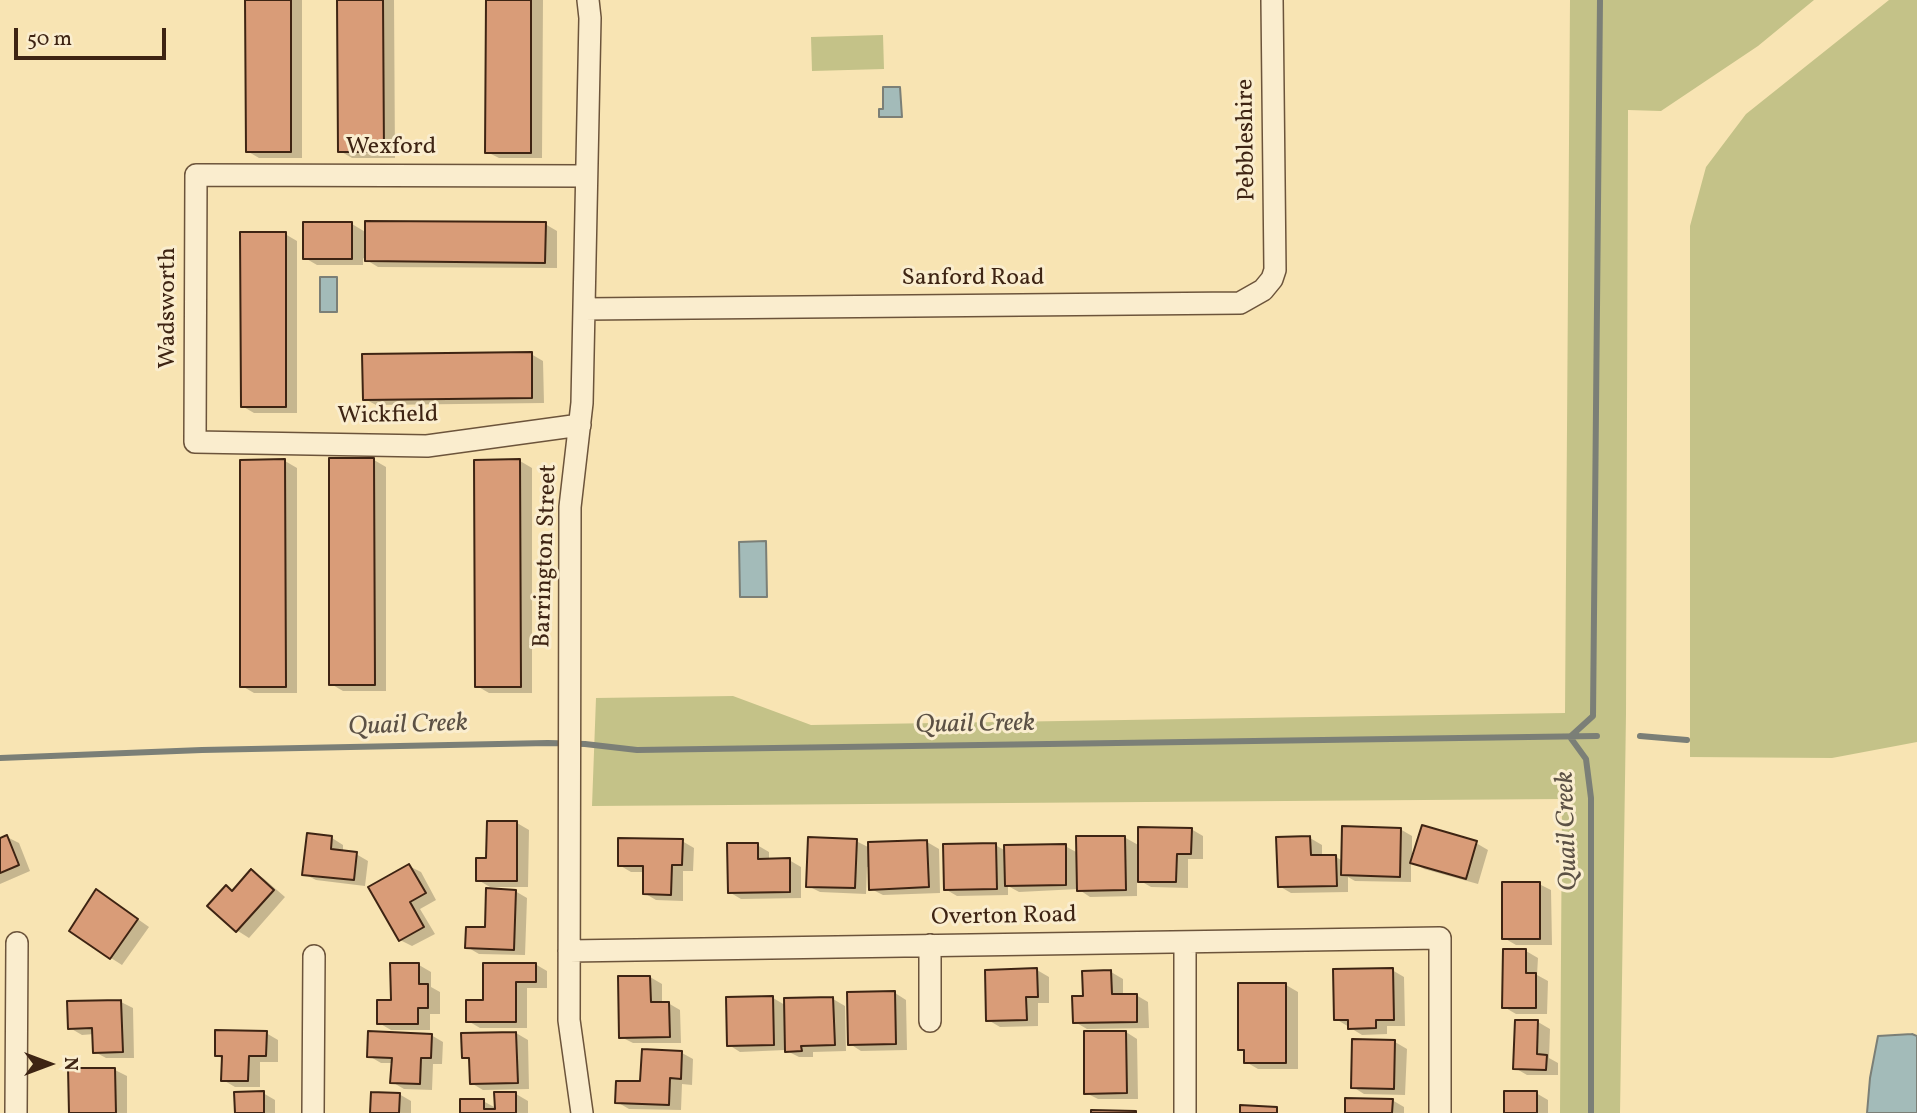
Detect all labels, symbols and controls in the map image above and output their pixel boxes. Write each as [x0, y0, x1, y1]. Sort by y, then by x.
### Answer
scale bar [18, 14, 170, 58]
text: 50 m [27, 25, 72, 54]
street label: Pebbleshire [1233, 79, 1263, 201]
street label: Wexford [346, 135, 436, 163]
street label: Wadsworth [156, 247, 184, 369]
street label: Sanford Road [901, 266, 1045, 294]
street label: Wickfield [337, 402, 439, 432]
street label: Barrington Street [529, 464, 565, 648]
water label: Quail Creek [348, 709, 468, 745]
water label: Quail Creek [915, 709, 1035, 743]
water label: Quail Creek [1551, 771, 1587, 891]
street label: Overton Road [931, 902, 1077, 934]
north arrow [14, 1029, 84, 1099]
text: N [57, 1057, 83, 1071]

